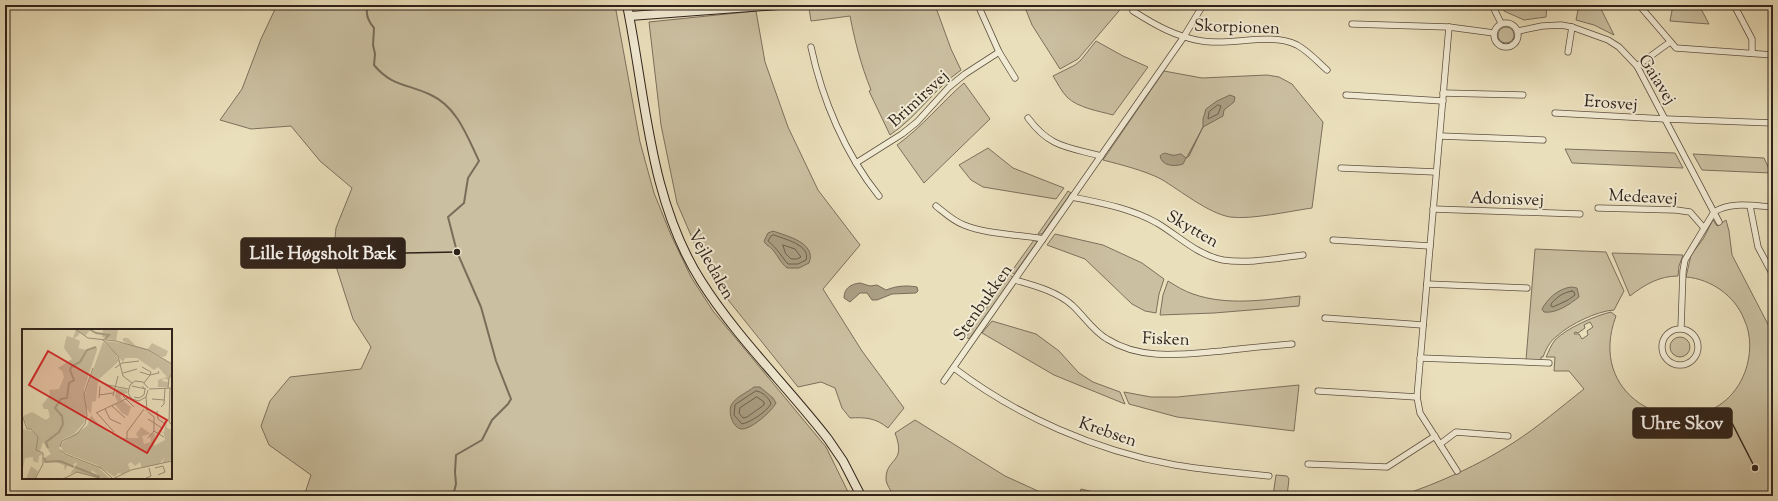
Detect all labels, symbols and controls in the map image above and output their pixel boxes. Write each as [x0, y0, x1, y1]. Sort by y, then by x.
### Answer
street label: Skorpionen [1193, 15, 1280, 41]
street label: Gaiavej [1632, 50, 1681, 110]
street label: Brimirsvej [884, 65, 955, 134]
street label: Erosvej [1583, 90, 1638, 118]
street label: Medeavej [1608, 184, 1678, 212]
street label: Adonisvej [1469, 187, 1544, 213]
street label: Skytten [1161, 205, 1223, 254]
street label: Vejledalen [681, 225, 739, 304]
callout: Lille Høgsholt Bæk [241, 238, 405, 268]
text: Lille Høgsholt Bæk [249, 242, 397, 268]
street label: Stenbukken [948, 260, 1019, 346]
street label: Fisken [1142, 327, 1190, 353]
inset map [22, 329, 172, 479]
callout: Uhre Skov [1633, 408, 1732, 438]
street label: Krebsen [1075, 412, 1140, 454]
text: Uhre Skov [1640, 412, 1724, 438]

